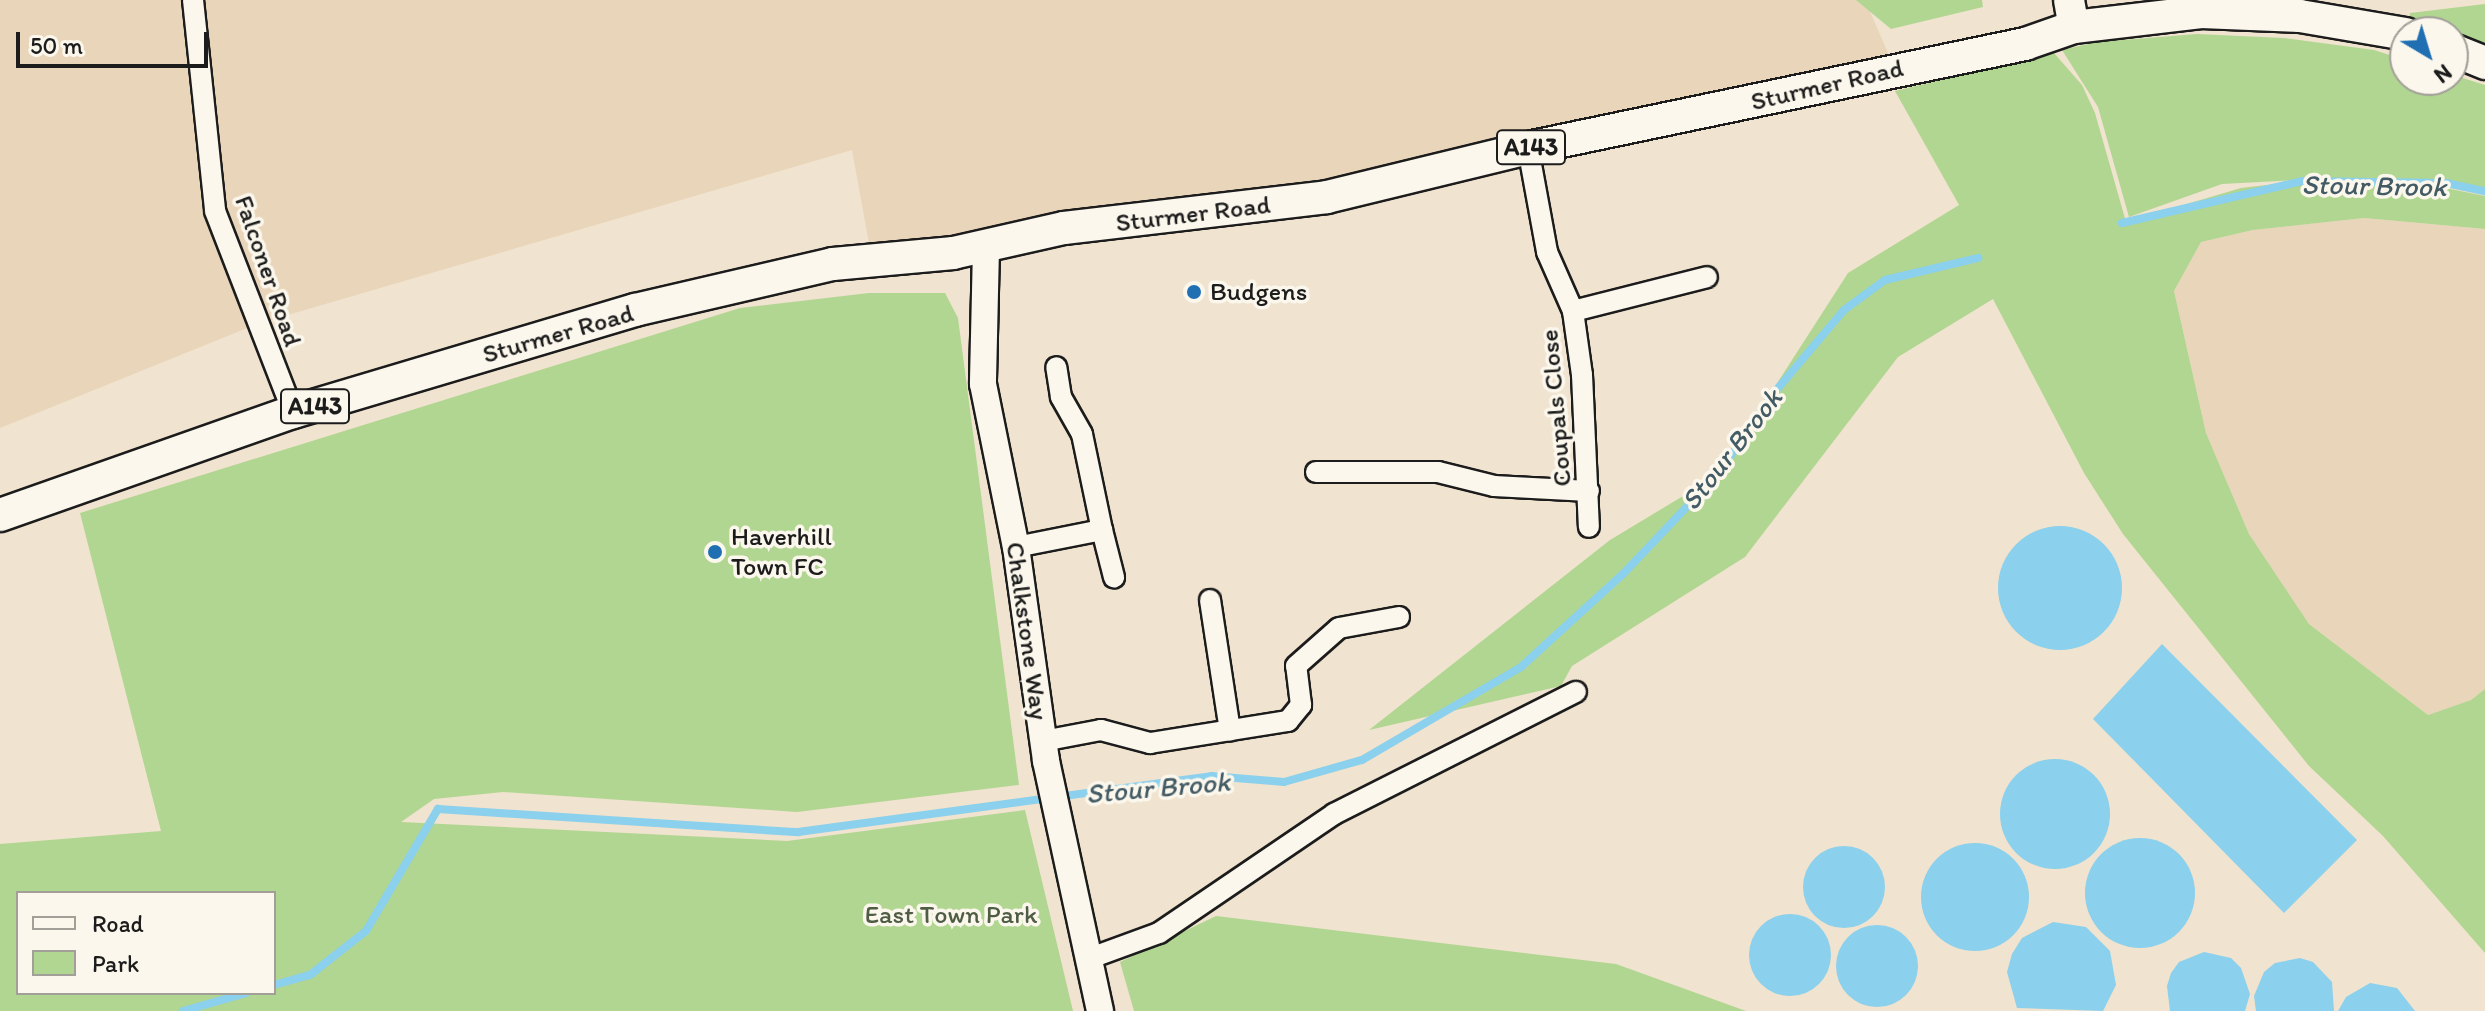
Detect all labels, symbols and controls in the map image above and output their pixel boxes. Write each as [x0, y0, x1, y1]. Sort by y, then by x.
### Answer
scale bar [20, 16, 212, 66]
north arrow [2389, 16, 2469, 96]
text: 50 m [30, 31, 83, 60]
street label: Sturmer Road [1748, 52, 1906, 118]
text: N [2429, 59, 2457, 89]
road number: A143 [1495, 127, 1567, 167]
water label: Stour Brook [2301, 167, 2447, 203]
street label: Sturmer Road [1114, 189, 1272, 239]
street label: Falconer Road [228, 191, 308, 351]
place label: Budgens [1210, 276, 1307, 308]
marker: Budgens [1185, 283, 1203, 301]
street label: Sturmer Road [479, 298, 637, 370]
street label: Coupals Close [1534, 328, 1578, 488]
water label: Stour Brook [1673, 382, 1789, 516]
road number: A143 [279, 386, 351, 426]
place label: Haverhill Town FC [731, 521, 832, 582]
street label: Chalkstone Way [999, 540, 1055, 722]
marker: Haverhill Town FC [706, 543, 724, 561]
water label: Stour Brook [1084, 764, 1232, 810]
legend [16, 891, 276, 995]
park label: East Town Park [867, 899, 1035, 931]
text: Road [92, 909, 144, 938]
text: Park [92, 949, 139, 978]

